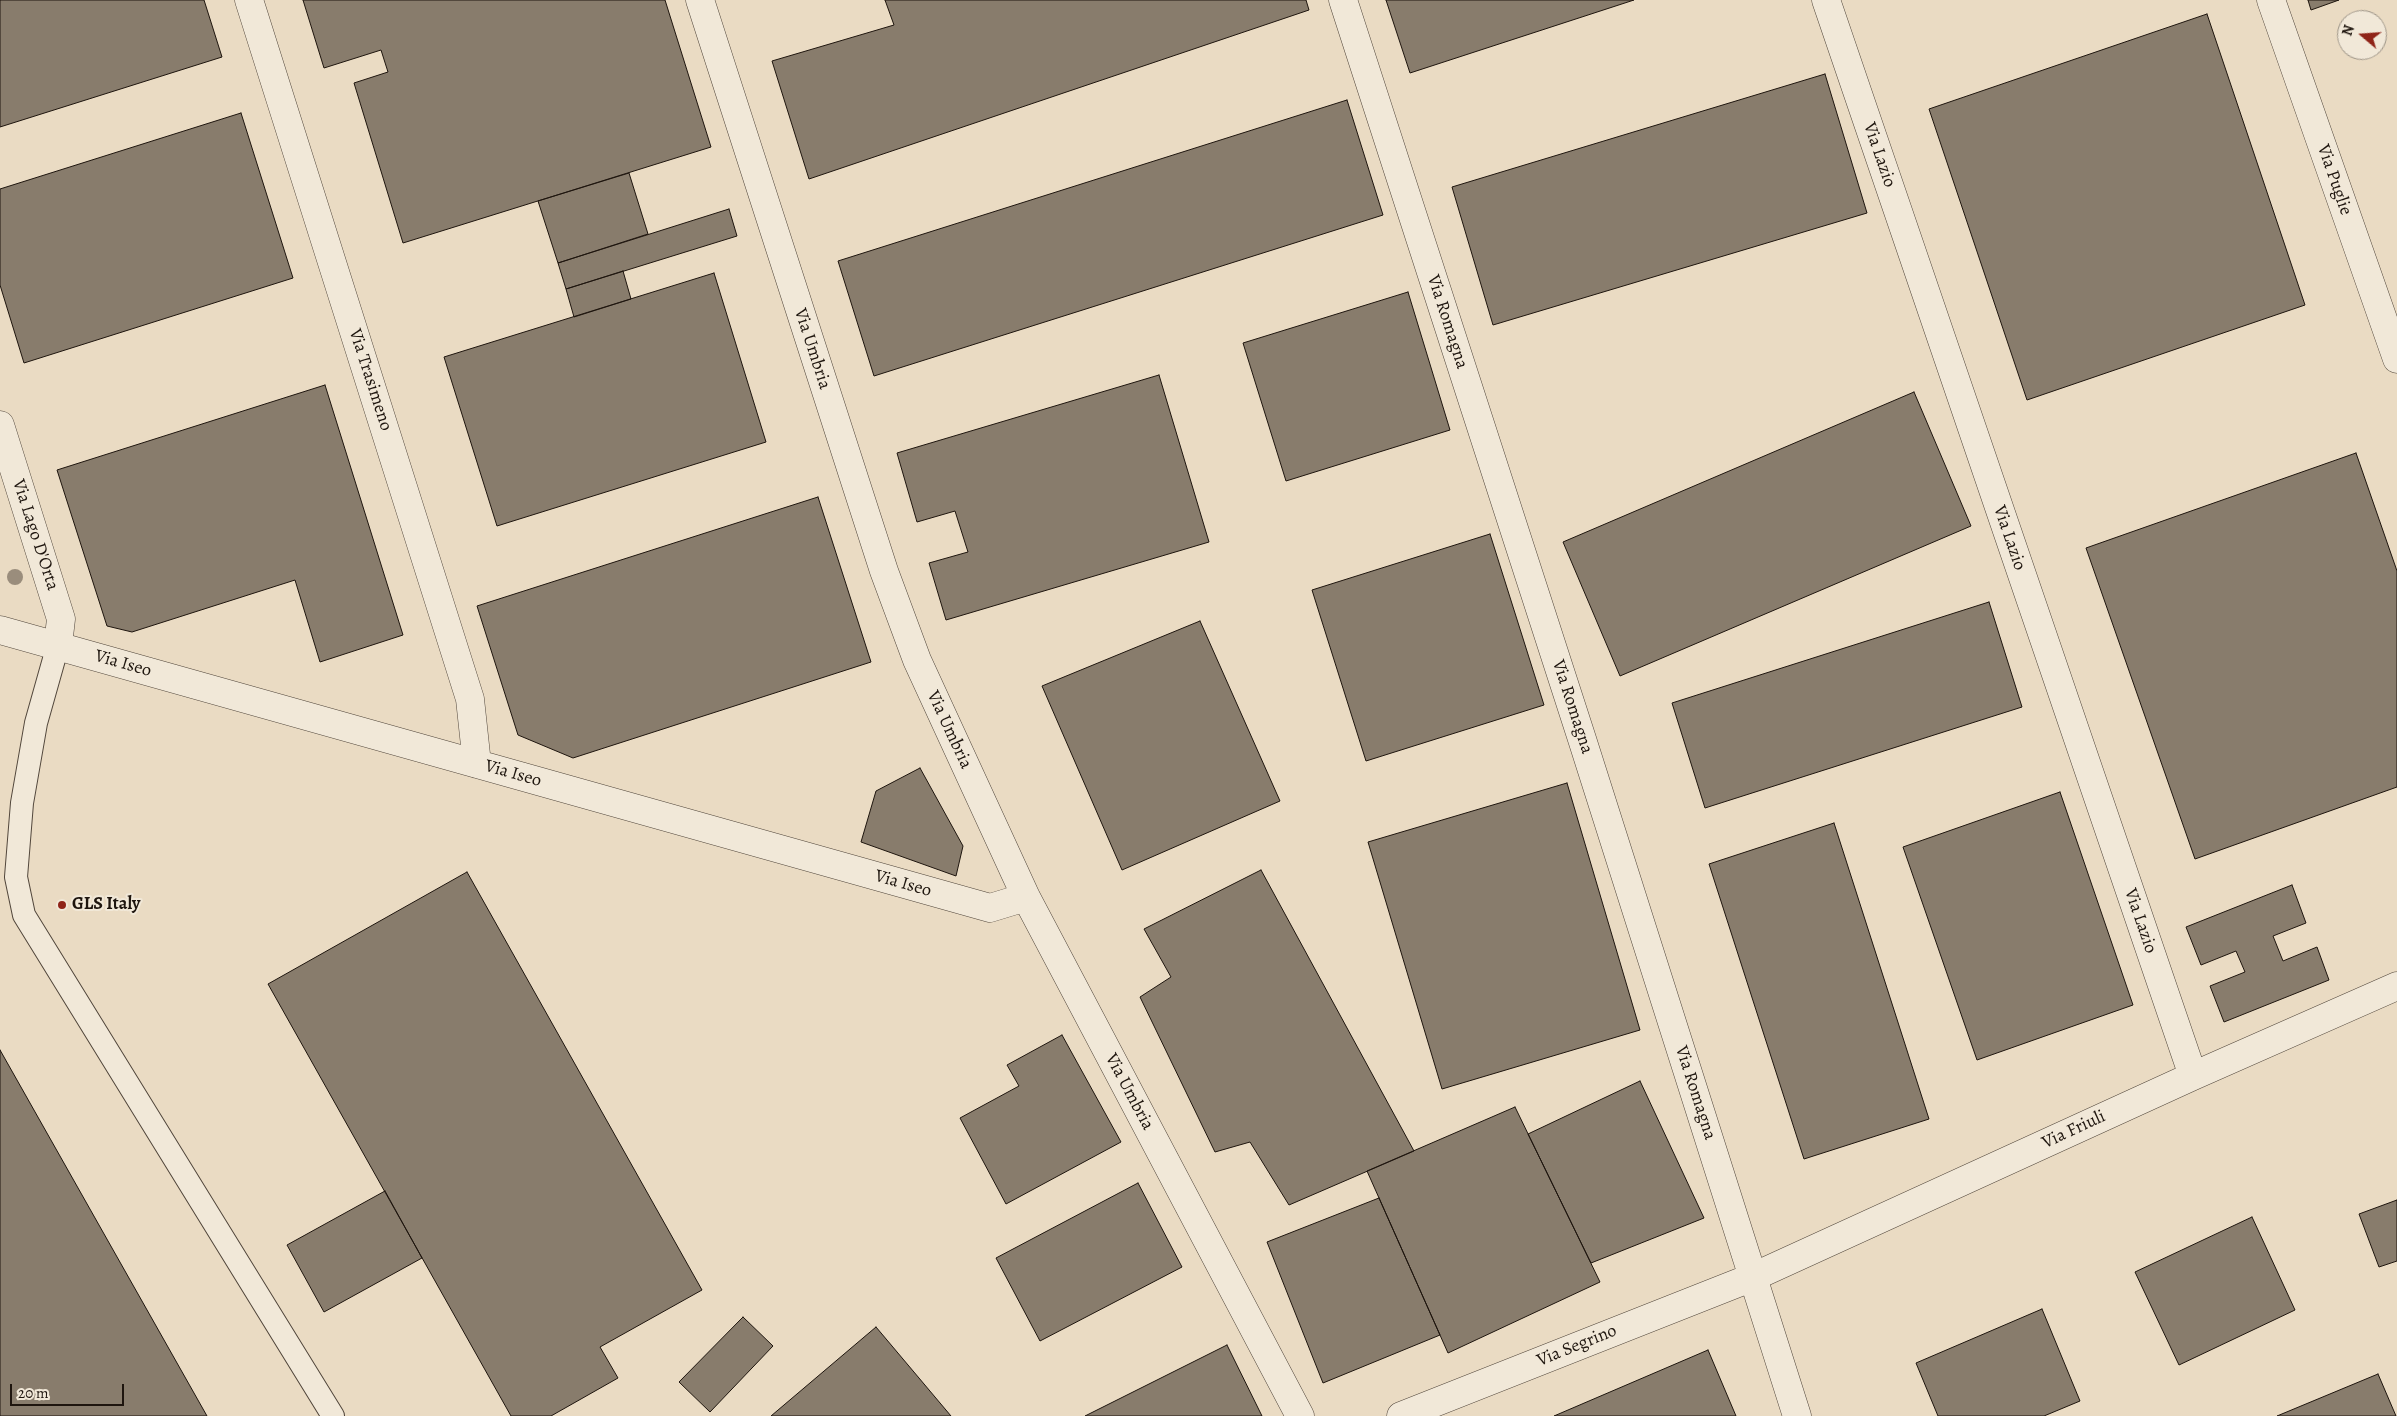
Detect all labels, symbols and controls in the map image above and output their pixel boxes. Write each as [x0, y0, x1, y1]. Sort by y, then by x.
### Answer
north arrow [2337, 10, 2387, 60]
text: N [2338, 23, 2359, 38]
street label: Via Lazio [1858, 120, 1900, 190]
street label: Via Puglie [2312, 142, 2356, 218]
street label: Via Romagna [1422, 272, 1472, 372]
street label: Via Umbria [789, 306, 835, 392]
street label: Via Trasimeno [343, 326, 397, 434]
street label: Via Lago D'Orta [7, 477, 63, 593]
street label: Via Lazio [1988, 503, 2030, 573]
street label: Via Iseo [92, 646, 154, 682]
street label: Via Romagna [1547, 657, 1597, 757]
street label: Via Umbria [922, 688, 976, 772]
street label: Via Iseo [482, 756, 544, 792]
street label: Via Iseo [872, 866, 934, 902]
street label: Via Lazio [2119, 886, 2161, 956]
place label: GLS Italy [72, 894, 140, 916]
marker: GLS Italy [56, 899, 68, 911]
street label: Via Romagna [1670, 1043, 1720, 1143]
street label: Via Umbria [1100, 1050, 1158, 1134]
street label: Via Friuli [2039, 1106, 2109, 1154]
street label: Via Segrino [1534, 1320, 1620, 1372]
scale bar [12, 1374, 126, 1406]
text: 20 m [18, 1383, 49, 1403]

